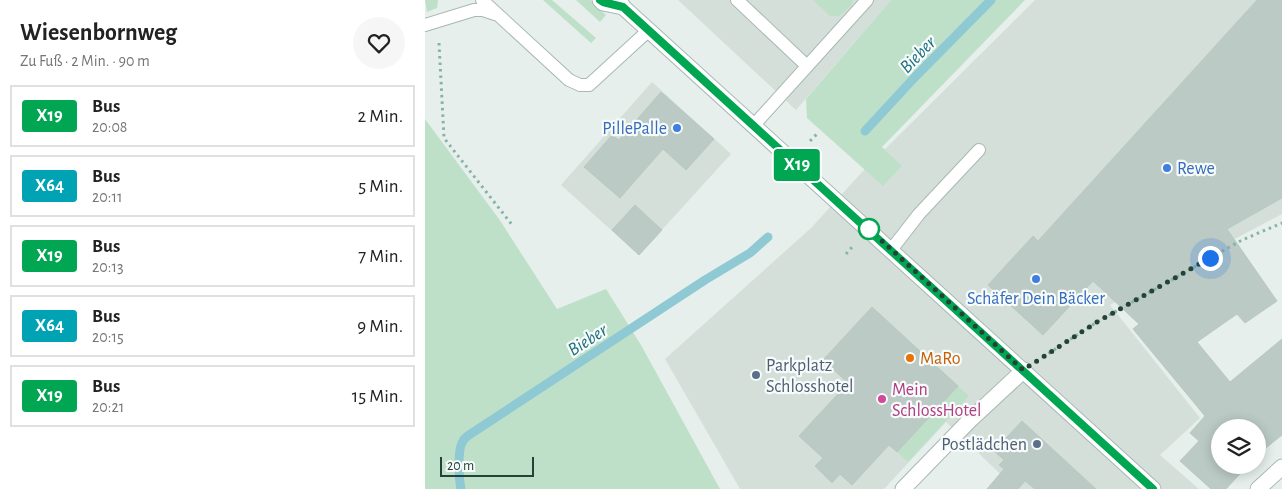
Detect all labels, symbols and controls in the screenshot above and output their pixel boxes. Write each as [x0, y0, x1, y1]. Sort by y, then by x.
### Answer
button: heart [353, 17, 405, 69]
text: Wiesenbornweg [20, 21, 177, 45]
water label: Bieber [896, 32, 940, 77]
text: Zu Fuß · 2 Min. · 90 m [20, 53, 150, 69]
text: Bus [92, 97, 120, 116]
text: X19 [36, 107, 63, 125]
text: 2 Min. [357, 107, 403, 126]
text: 20:08 [92, 119, 127, 135]
place label: PillePalle [602, 120, 667, 138]
marker: PillePalle [671, 122, 683, 134]
line badge: X19 [768, 149, 826, 181]
text: X19 [784, 156, 810, 174]
place label: Rewe [1177, 160, 1215, 178]
marker: Rewe [1161, 162, 1173, 174]
text: Bus [92, 167, 120, 186]
text: X64 [35, 177, 64, 195]
text: 5 Min. [358, 177, 403, 196]
text: 20:11 [92, 189, 122, 205]
unlabelled marker [858, 218, 880, 240]
text: Bus [92, 237, 120, 256]
your location [1198, 246, 1223, 271]
text: X19 [36, 247, 63, 265]
text: 7 Min. [358, 247, 403, 266]
text: 20:13 [92, 259, 124, 275]
marker: Schäfer Dein Bäcker [1030, 273, 1042, 285]
place label: Schäfer Dein Bäcker [967, 290, 1105, 308]
text: Bus [92, 307, 120, 326]
text: X64 [35, 317, 64, 335]
text: 9 Min. [357, 317, 403, 336]
water label: Bieber [565, 320, 612, 360]
text: 20:15 [92, 329, 124, 345]
place label: MaRo [920, 350, 961, 368]
marker: MaRo [904, 352, 916, 364]
place label: Parkplatz Schlosshotel [766, 357, 853, 396]
marker: Parkplatz Schlosshotel [750, 369, 762, 381]
text: Bus [92, 377, 120, 396]
place label: Mein SchlossHotel [892, 381, 982, 420]
text: X19 [36, 387, 63, 405]
text: 15 Min. [352, 387, 403, 406]
marker: Mein SchlossHotel [876, 393, 888, 405]
text: 20:21 [92, 399, 124, 415]
map controls [1211, 419, 1266, 474]
button: layers [1211, 419, 1266, 474]
place label: Postlädchen [941, 436, 1027, 454]
marker: Postlädchen [1031, 438, 1043, 450]
scale bar [440, 454, 534, 477]
text: 20 m [447, 459, 474, 473]

